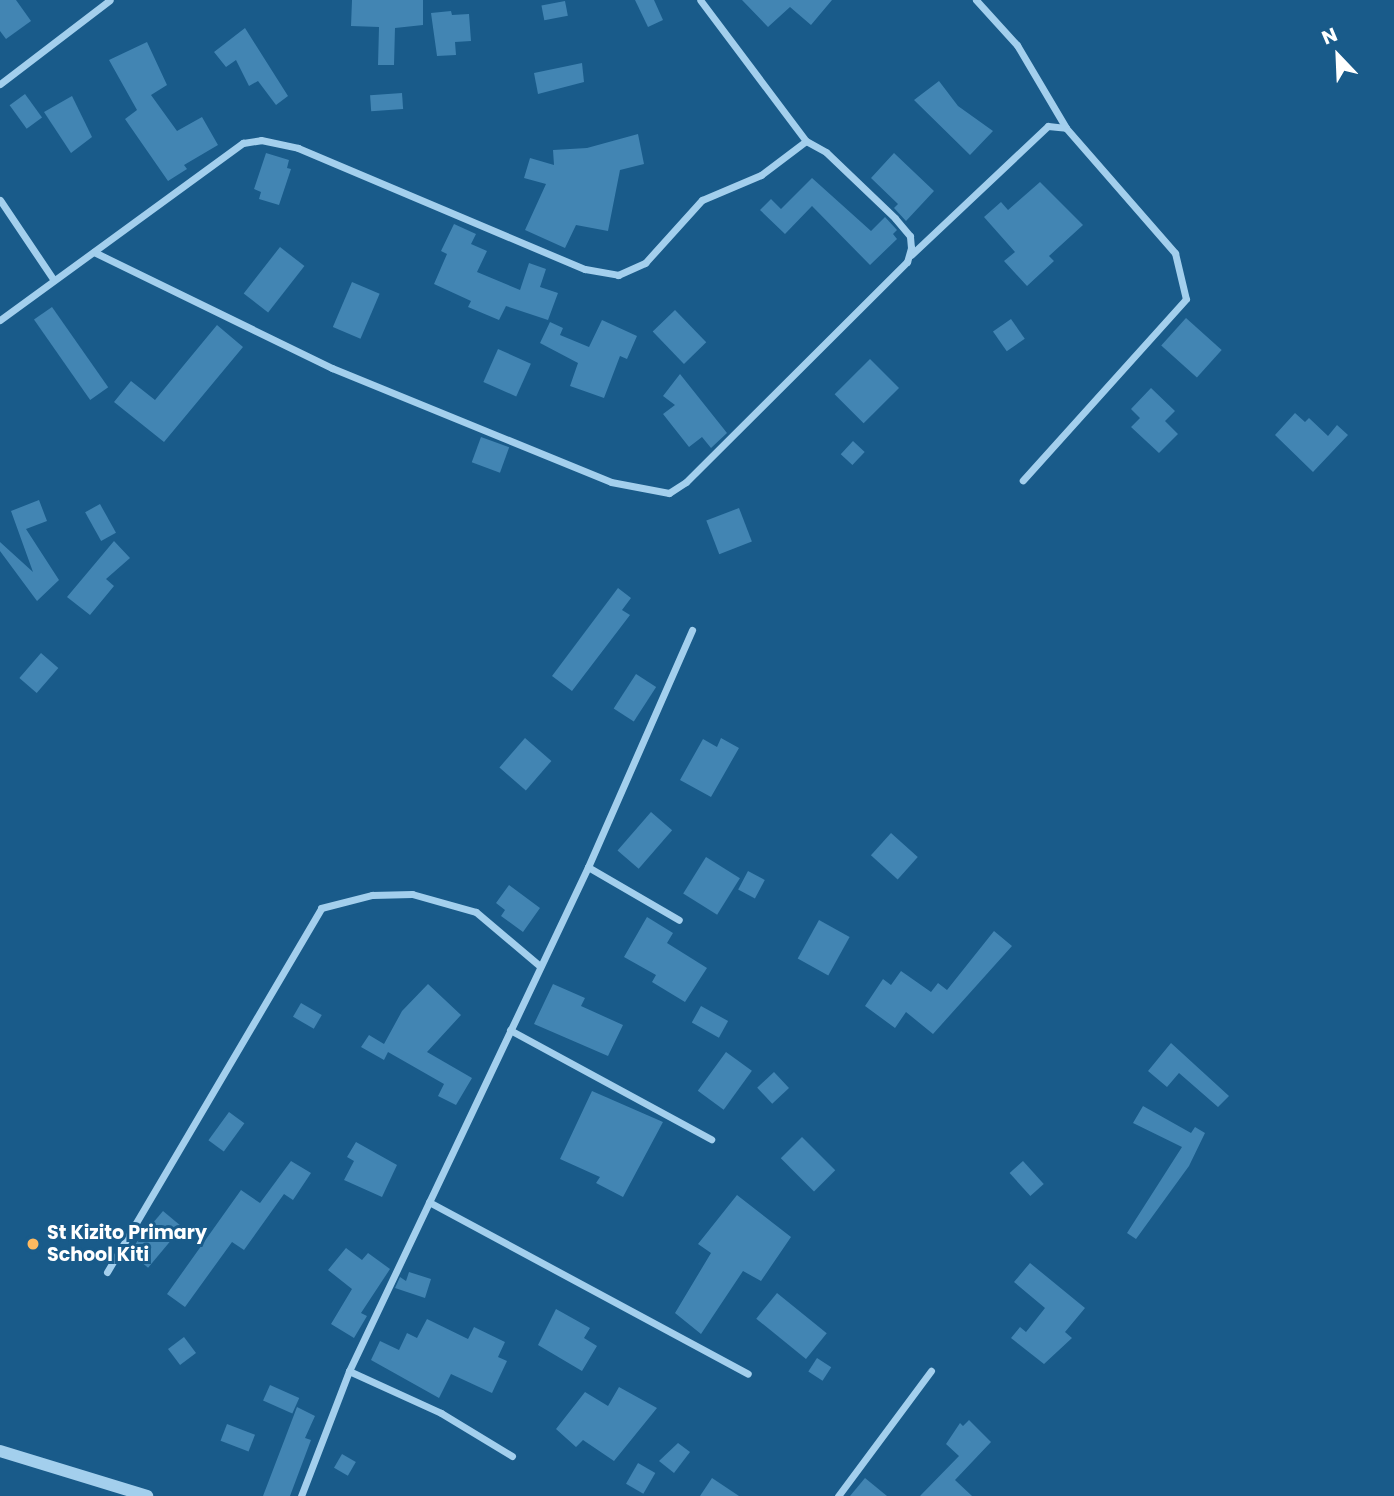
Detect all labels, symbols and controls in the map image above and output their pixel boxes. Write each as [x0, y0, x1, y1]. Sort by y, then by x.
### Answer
north arrow [1303, 21, 1373, 91]
text: N [1318, 21, 1341, 51]
place label: St Kizito Primary School Kiti [47, 1222, 207, 1266]
marker: St Kizito Primary School Kiti [25, 1236, 41, 1252]

